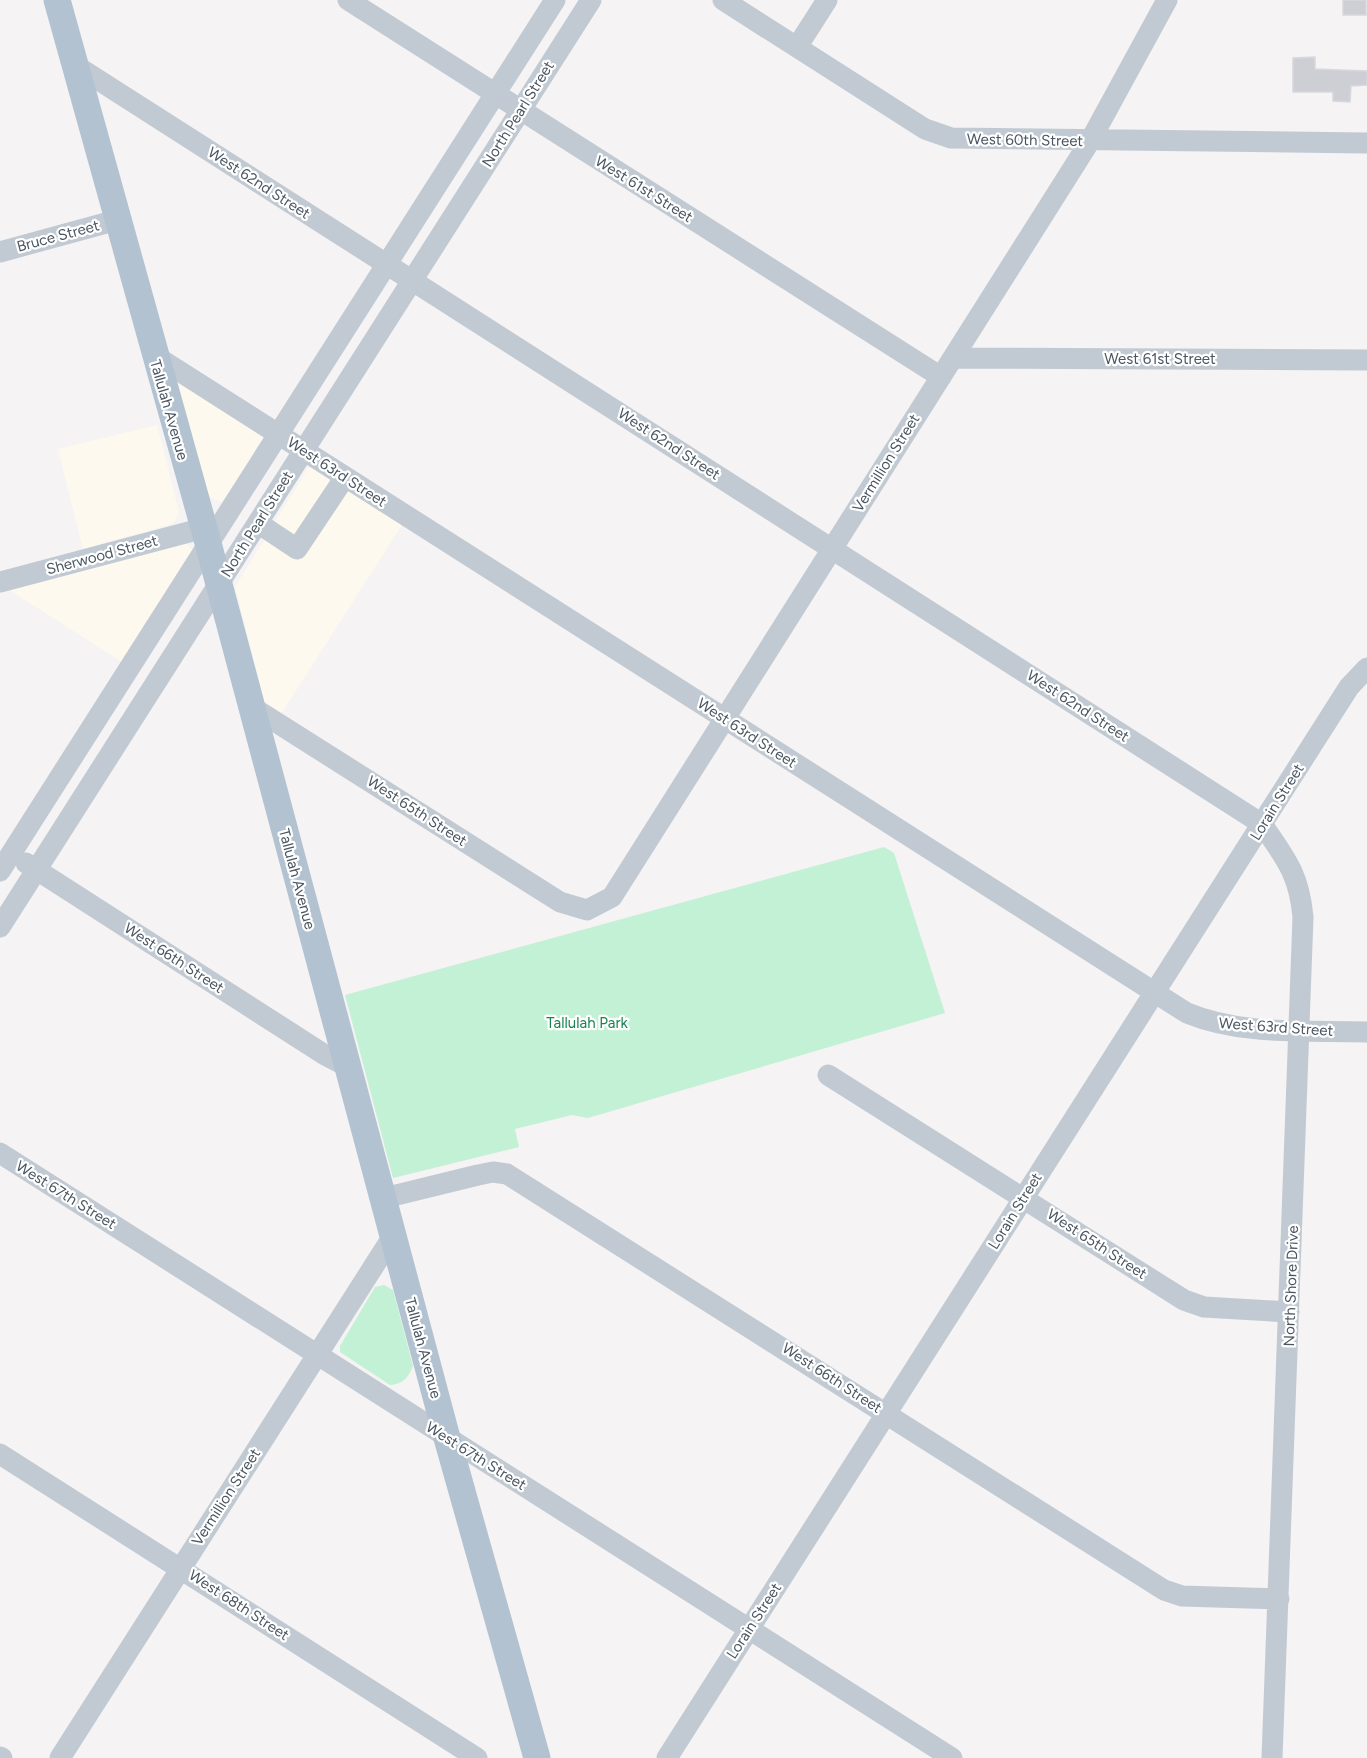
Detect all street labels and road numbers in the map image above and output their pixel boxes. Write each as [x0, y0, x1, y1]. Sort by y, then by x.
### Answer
street label: North Pearl Street [478, 57, 558, 170]
street label: West 60th Street [967, 130, 1084, 150]
street label: West 62nd Street [205, 143, 314, 223]
street label: West 61st Street [592, 152, 696, 226]
street label: Bruce Street [15, 216, 102, 256]
street label: West 61st Street [1104, 350, 1216, 368]
street label: Tallulah Avenue [146, 358, 192, 462]
street label: West 62nd Street [615, 404, 724, 484]
street label: Vermillion Street [849, 410, 924, 515]
street label: West 63rd Street [284, 433, 390, 511]
street label: North Pearl Street [217, 467, 297, 580]
street label: Sherwood Street [44, 531, 160, 578]
street label: West 62nd Street [1024, 666, 1133, 746]
street label: West 63rd Street [694, 694, 800, 772]
street label: Lorain Street [1246, 760, 1308, 844]
street label: West 65th Street [364, 772, 470, 850]
street label: Tallulah Avenue [275, 827, 319, 931]
street label: West 66th Street [121, 919, 227, 997]
street label: West 63rd Street [1218, 1014, 1334, 1040]
street label: West 67th Street [13, 1157, 120, 1233]
street label: Lorain Street [984, 1169, 1046, 1253]
street label: West 65th Street [1044, 1205, 1150, 1283]
street label: North Shore Drive [1280, 1225, 1302, 1347]
street label: Tallulah Avenue [401, 1296, 445, 1400]
street label: West 66th Street [779, 1339, 885, 1417]
street label: West 67th Street [423, 1418, 530, 1494]
street label: Vermillion Street [188, 1445, 264, 1549]
street label: West 68th Street [186, 1566, 293, 1644]
street label: Lorain Street [723, 1579, 785, 1662]

